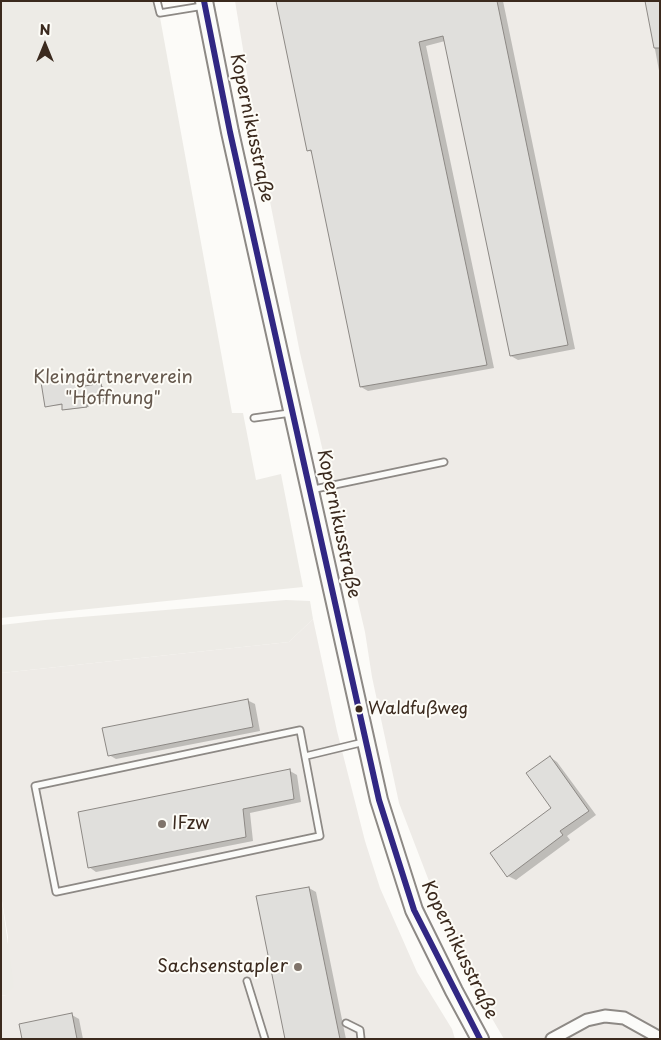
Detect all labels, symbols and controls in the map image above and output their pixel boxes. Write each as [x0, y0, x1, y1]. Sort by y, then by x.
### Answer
text: N [39, 19, 51, 40]
north arrow [20, 20, 70, 70]
street label: Kopernikusstraße [225, 52, 277, 204]
park label: Kleingärtnerverein "Hoffnung" [33, 367, 193, 409]
street label: Kopernikusstraße [312, 448, 364, 600]
place label: Waldfußweg [368, 699, 468, 719]
marker: Waldfußweg [354, 704, 364, 714]
place label: IFzw [172, 813, 209, 835]
marker: IFzw [156, 818, 168, 830]
street label: Kopernikusstraße [416, 877, 502, 1023]
place label: Sachsenstapler [157, 956, 288, 978]
marker: Sachsenstapler [292, 961, 304, 973]

